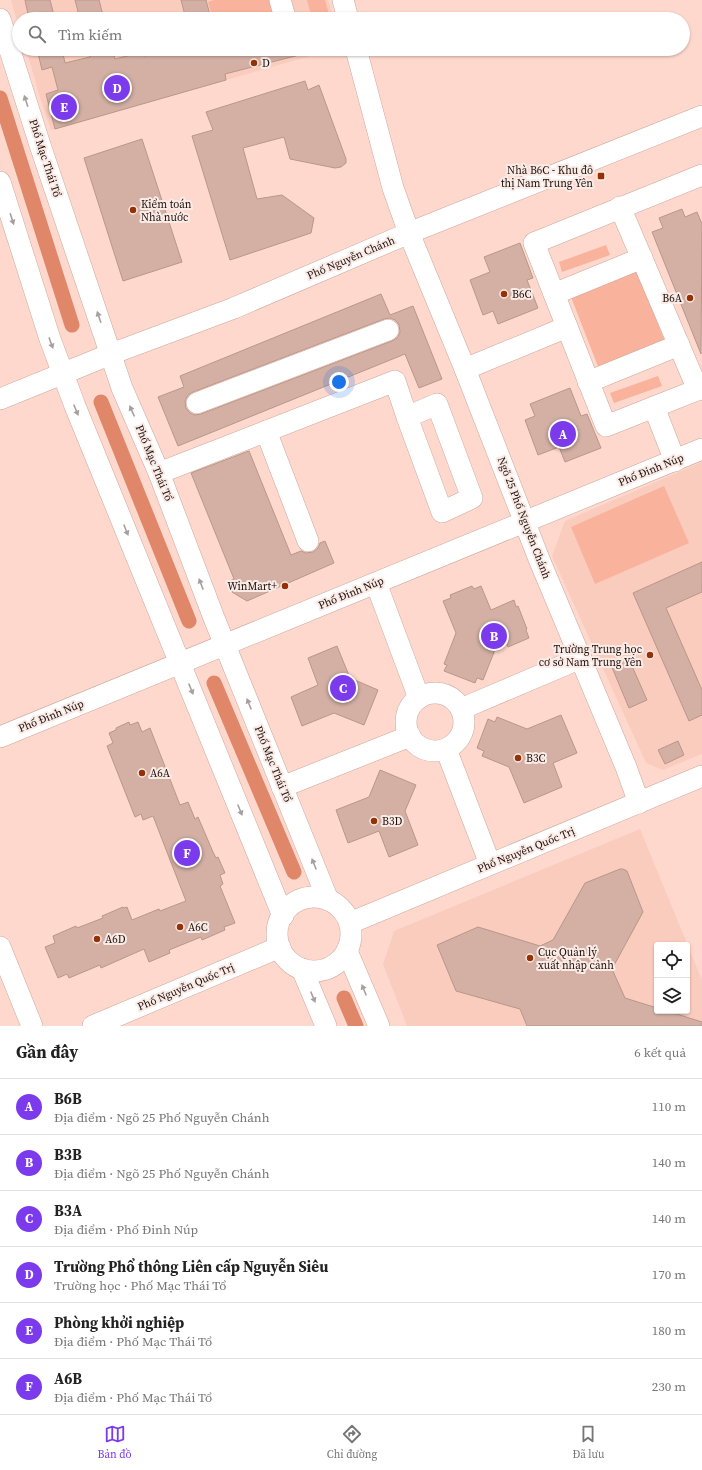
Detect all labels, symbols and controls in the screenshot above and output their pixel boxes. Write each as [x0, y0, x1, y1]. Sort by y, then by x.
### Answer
search box [12, 12, 690, 56]
icon: search [26, 23, 48, 45]
text: Tìm kiếm [58, 24, 122, 45]
place label: D [262, 56, 270, 71]
marker: D [249, 58, 259, 68]
pin: D [104, 73, 130, 103]
pin: E [51, 92, 77, 122]
one-way arrow [23, 95, 29, 107]
street label: Phố Mạc Thái Tổ [25, 117, 65, 199]
place label: Nhà B6C - Khu đô thị Nam Trung Yên [501, 163, 593, 191]
marker: Nhà B6C - Khu đô thị Nam Trung Yên [596, 171, 606, 181]
place label: Kiểm toán Nhà nước [141, 197, 192, 225]
marker: Kiểm toán Nhà nước [128, 205, 138, 215]
one-way arrow [9, 213, 15, 225]
street label: Phố Nguyễn Chánh [305, 233, 398, 283]
place label: B6C [512, 287, 531, 302]
marker: B6C [499, 289, 509, 299]
place label: B6A [662, 291, 683, 306]
marker: B6A [685, 293, 695, 303]
one-way arrow [96, 311, 102, 323]
one-way arrow [49, 337, 55, 349]
your location [329, 372, 349, 392]
one-way arrow [74, 404, 80, 416]
one-way arrow [129, 405, 135, 416]
pin: A [550, 419, 576, 449]
street label: Phố Mạc Thái Tổ [132, 423, 176, 503]
street label: Phố Đinh Núp [616, 450, 686, 490]
street label: Ngõ 25 Phố Nguyễn Chánh [494, 455, 554, 582]
one-way arrow [123, 525, 129, 537]
street label: Phố Đinh Núp [316, 573, 386, 613]
one-way arrow [198, 577, 204, 589]
place label: WinMart+ [227, 579, 277, 594]
marker: WinMart+ [280, 581, 290, 591]
pin: B [481, 621, 507, 651]
place label: Trường Trung học cơ sở Nam Trung Yên [539, 642, 643, 670]
marker: Trường Trung học cơ sở Nam Trung Yên [645, 650, 655, 660]
pin: C [330, 673, 356, 703]
one-way arrow [189, 684, 195, 696]
street label: Phố Đinh Núp [16, 696, 86, 736]
one-way arrow [246, 699, 252, 710]
street label: Phố Mạc Thái Tổ [251, 724, 295, 804]
place label: B3C [526, 751, 545, 766]
marker: B3C [513, 753, 523, 763]
place label: A6A [150, 766, 171, 781]
marker: A6A [137, 768, 147, 778]
one-way arrow [238, 804, 244, 816]
place label: B3D [382, 814, 402, 829]
marker: B3D [369, 816, 379, 826]
street label: Phố Nguyễn Quốc Trị [475, 824, 577, 876]
pin: F [174, 838, 200, 868]
one-way arrow [310, 857, 316, 869]
place label: A6C [188, 920, 208, 935]
marker: A6C [175, 922, 185, 932]
place label: A6D [105, 932, 126, 947]
marker: A6D [92, 934, 102, 944]
map controls [654, 942, 690, 1014]
button: locate [654, 942, 690, 978]
place label: Cục Quản lý xuất nhập cảnh [538, 945, 614, 973]
marker: Cục Quản lý xuất nhập cảnh [525, 953, 535, 963]
street label: Phố Nguyễn Quốc Trị [135, 960, 237, 1014]
button: layers [654, 978, 690, 1014]
one-way arrow [360, 983, 366, 995]
one-way arrow [311, 992, 317, 1004]
text: Gần đây [16, 1040, 78, 1064]
text: 6 kết quả [634, 1044, 686, 1061]
text: B6B [54, 1088, 82, 1109]
text: A [25, 1098, 33, 1115]
text: 110 m [652, 1098, 686, 1115]
text: Địa điểm · Ngõ 25 Phố Nguyễn Chánh [54, 1109, 270, 1126]
text: B3B [54, 1144, 82, 1165]
text: B [25, 1154, 33, 1171]
text: 140 m [652, 1154, 686, 1171]
text: Địa điểm · Ngõ 25 Phố Nguyễn Chánh [54, 1165, 270, 1182]
text: B3A [54, 1200, 82, 1221]
text: C [25, 1210, 33, 1227]
text: 140 m [652, 1210, 686, 1227]
text: Địa điểm · Phố Đinh Núp [54, 1221, 198, 1238]
text: Trường Phổ thông Liên cấp Nguyễn Siêu [54, 1256, 328, 1277]
text: D [24, 1266, 34, 1283]
text: 170 m [652, 1266, 686, 1283]
text: Trường học · Phố Mạc Thái Tổ [54, 1277, 226, 1294]
text: Phòng khởi nghiệp [54, 1312, 184, 1333]
text: E [25, 1322, 33, 1339]
text: 180 m [652, 1322, 686, 1339]
text: Địa điểm · Phố Mạc Thái Tổ [54, 1333, 212, 1350]
text: A6B [54, 1368, 82, 1389]
text: F [25, 1378, 33, 1395]
text: 230 m [652, 1378, 686, 1395]
text: Địa điểm · Phố Mạc Thái Tổ [54, 1389, 212, 1406]
tab: Bản đồ [98, 1423, 132, 1462]
tab: Chỉ đường [327, 1423, 377, 1462]
tab: Đã lưu [572, 1423, 604, 1462]

